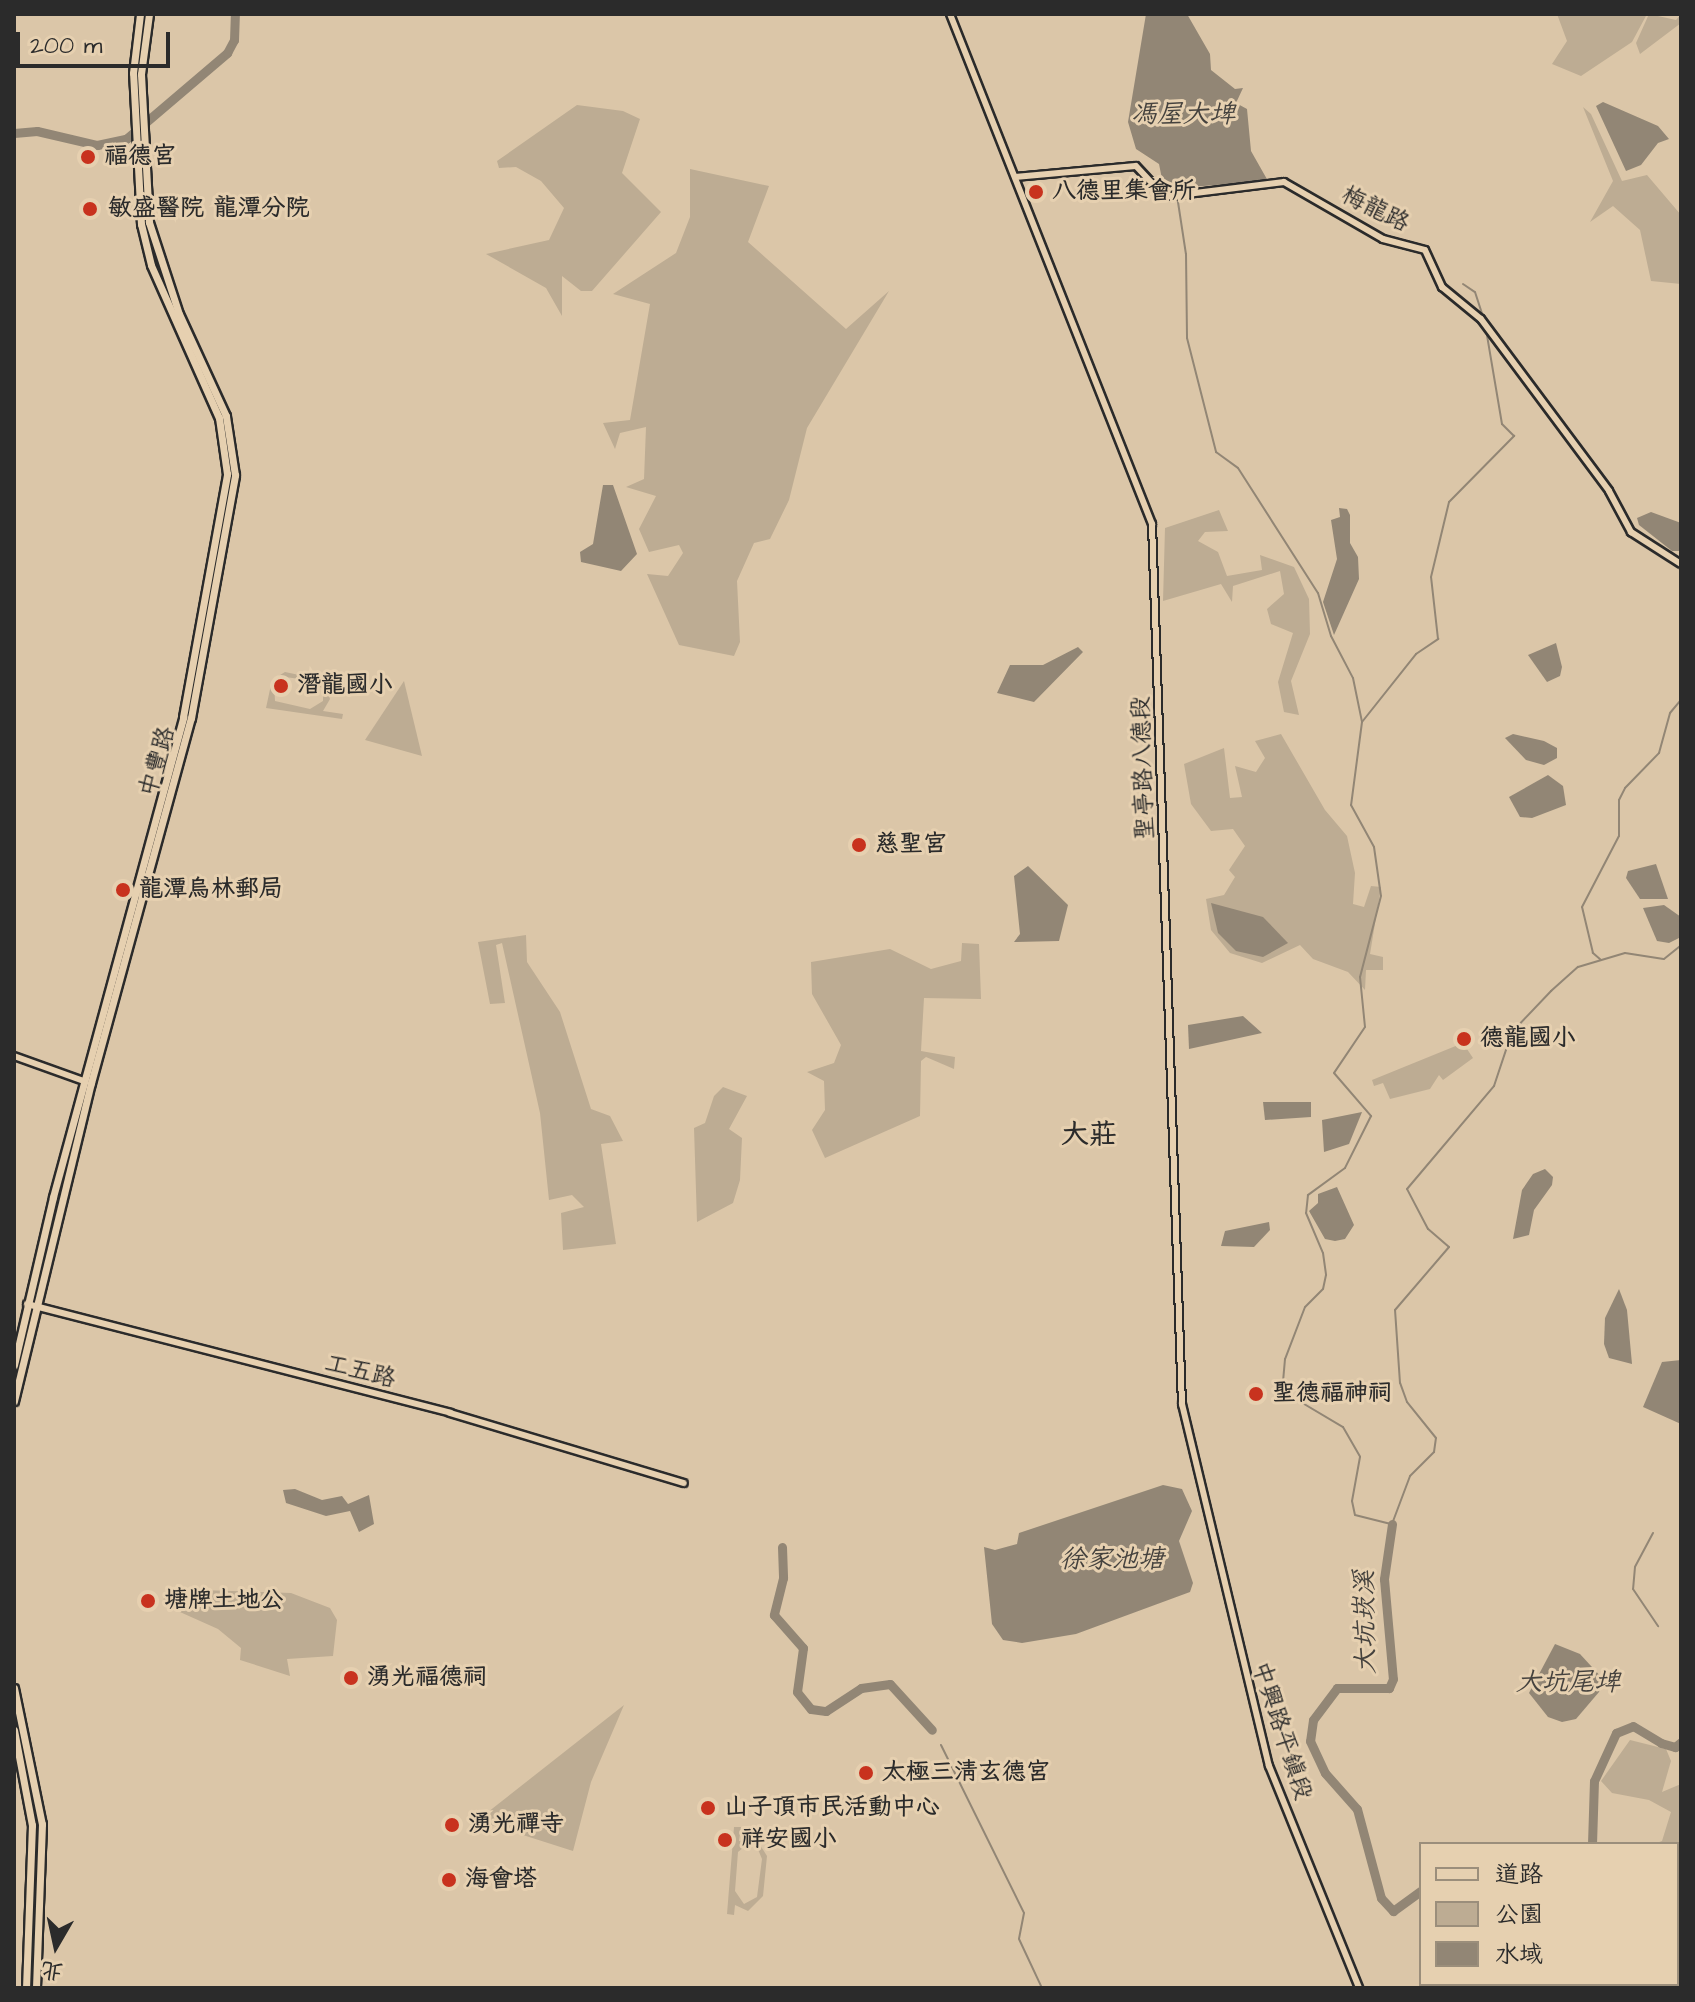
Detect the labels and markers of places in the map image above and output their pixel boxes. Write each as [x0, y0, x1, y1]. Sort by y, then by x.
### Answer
place label: 福德宮 [104, 143, 176, 171]
marker: 福德宮 [79, 148, 97, 166]
place label: 八德里集會所 [1052, 178, 1196, 206]
marker: 八德里集會所 [1027, 183, 1045, 201]
place label: 敏盛醫院 龍潭分院 [108, 195, 310, 223]
marker: 敏盛醫院 龍潭分院 [79, 198, 101, 220]
place label: 潛龍國小 [297, 672, 393, 700]
marker: 潛龍國小 [272, 677, 290, 695]
place label: 慈聖宮 [875, 831, 947, 859]
marker: 慈聖宮 [850, 836, 868, 854]
place label: 龍潭烏林郵局 [139, 876, 283, 904]
marker: 龍潭烏林郵局 [114, 881, 132, 899]
place label: 德龍國小 [1480, 1025, 1576, 1053]
marker: 德龍國小 [1455, 1030, 1473, 1048]
place label: 聖德福神祠 [1272, 1380, 1392, 1408]
marker: 聖德福神祠 [1247, 1385, 1265, 1403]
place label: 塘牌土地公 [164, 1587, 284, 1615]
marker: 塘牌土地公 [139, 1592, 157, 1610]
place label: 湧光福德祠 [367, 1664, 487, 1692]
marker: 湧光福德祠 [342, 1669, 360, 1687]
place label: 太極三清玄德宮 [882, 1759, 1050, 1787]
marker: 太極三清玄德宮 [857, 1764, 875, 1782]
place label: 山子頂市民活動中心 [724, 1794, 940, 1822]
marker: 山子頂市民活動中心 [699, 1799, 717, 1817]
place label: 湧光禪寺 [468, 1811, 564, 1839]
marker: 湧光禪寺 [443, 1816, 461, 1834]
place label: 祥安國小 [741, 1826, 837, 1854]
marker: 祥安國小 [716, 1831, 734, 1849]
place label: 海會塔 [465, 1866, 537, 1894]
marker: 海會塔 [440, 1871, 458, 1889]

